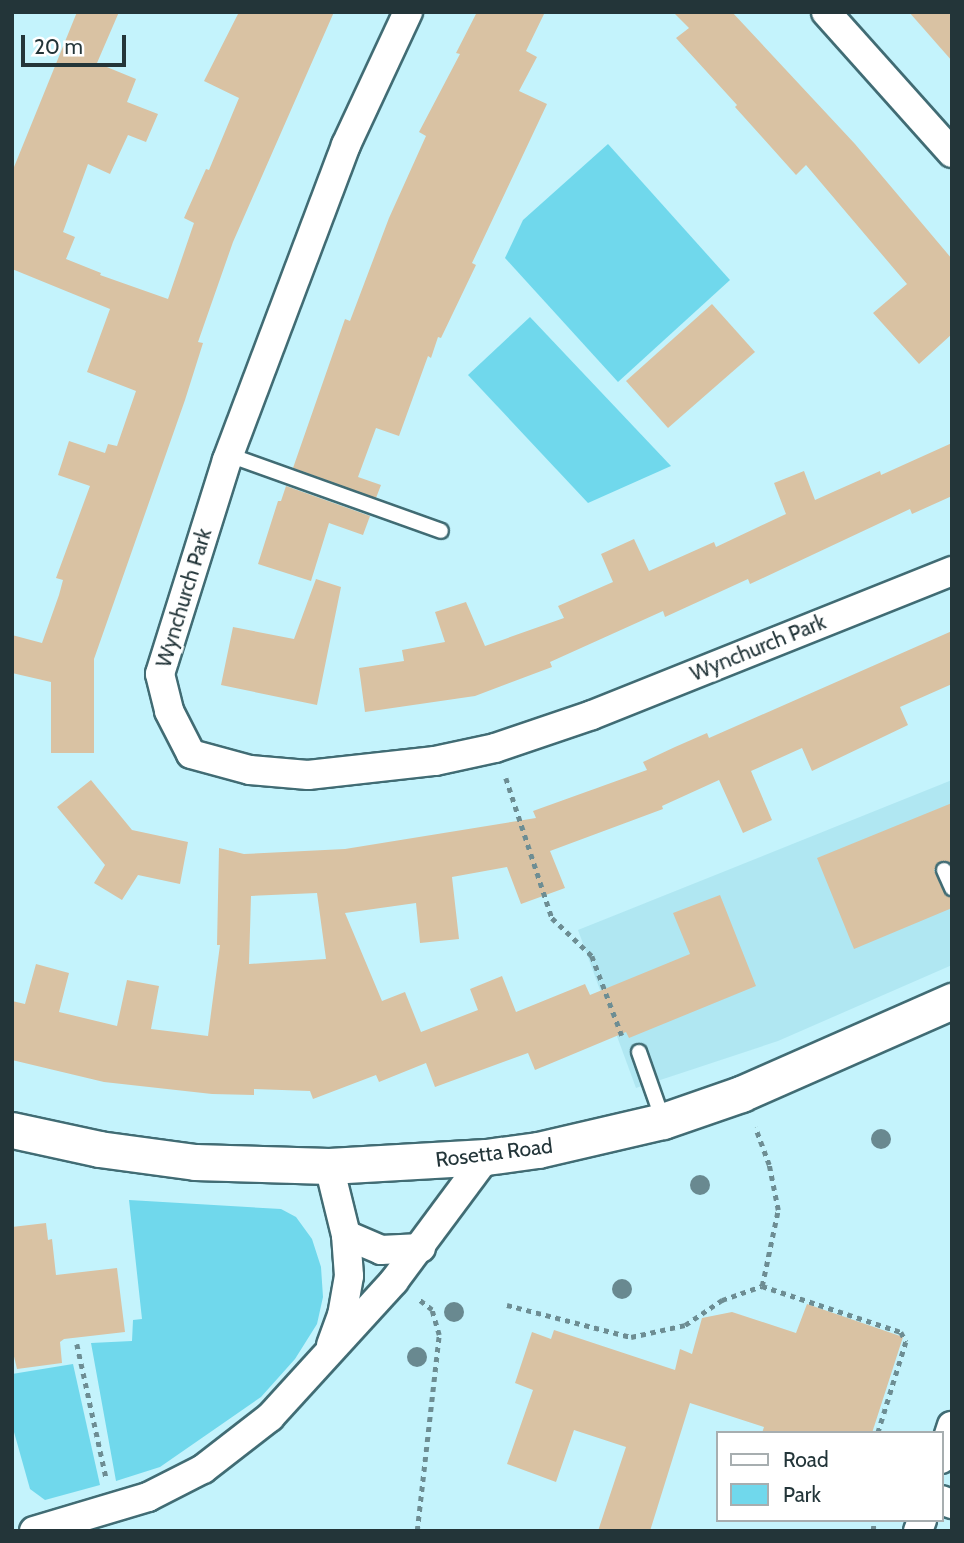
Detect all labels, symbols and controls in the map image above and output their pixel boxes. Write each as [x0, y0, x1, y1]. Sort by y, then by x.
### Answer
scale bar [24, 21, 130, 65]
text: 20 m [34, 34, 83, 59]
street label: Wynchurch Park [151, 526, 217, 670]
street label: Wynchurch Park [687, 609, 829, 687]
street label: Rosetta Road [434, 1133, 554, 1173]
legend [716, 1431, 943, 1522]
text: Road [783, 1447, 829, 1472]
text: Park [783, 1482, 821, 1507]

